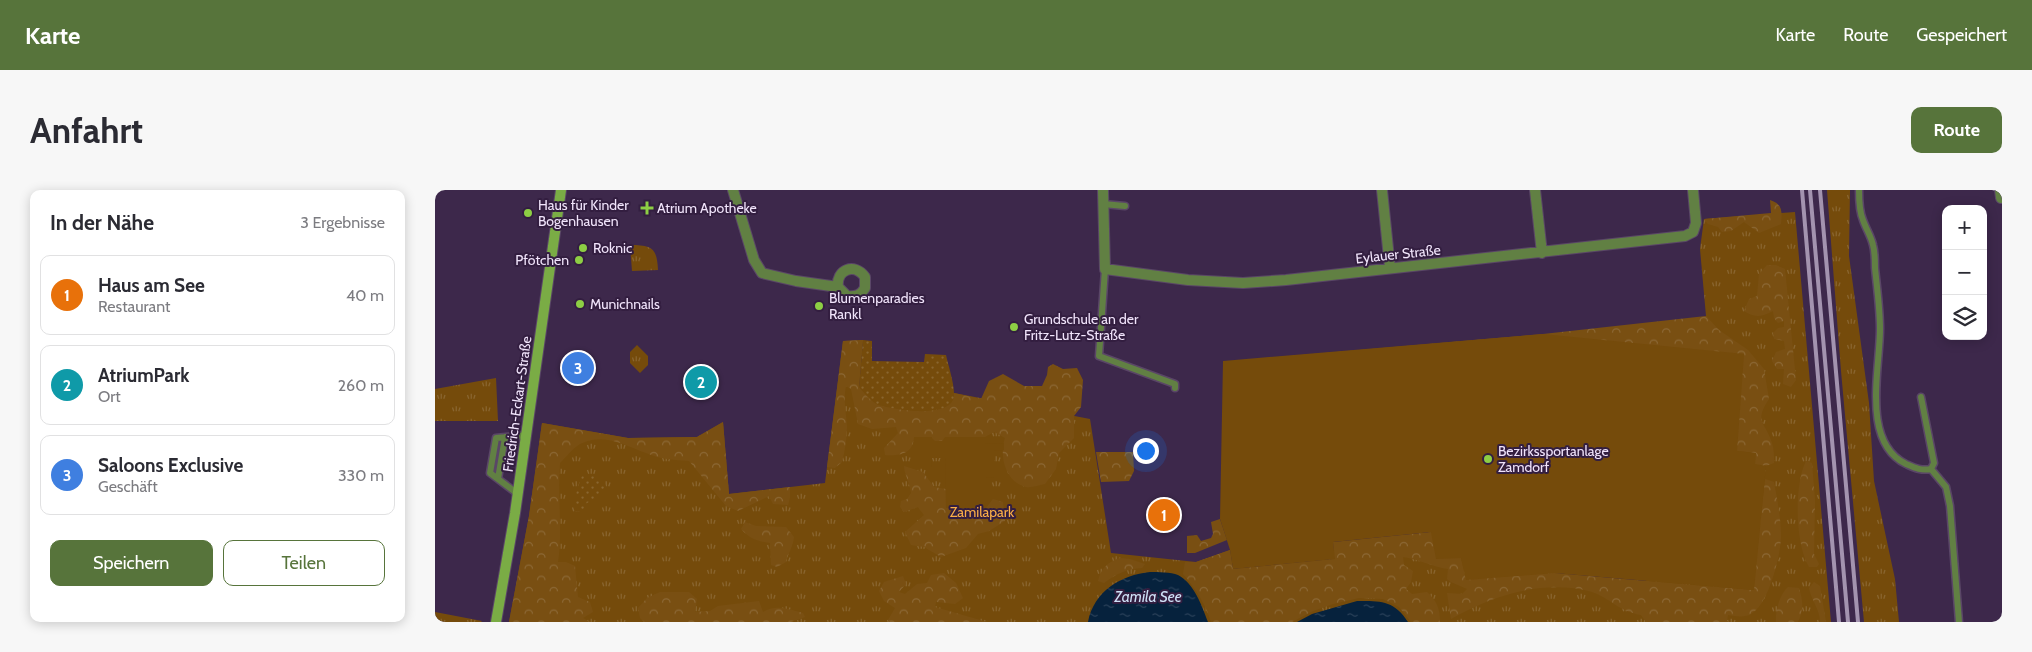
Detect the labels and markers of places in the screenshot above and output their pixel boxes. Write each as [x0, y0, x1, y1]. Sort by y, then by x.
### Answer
place label: Haus für Kinder Bogenhausen [538, 196, 629, 230]
place label: Atrium Apotheke [657, 199, 757, 217]
marker: Atrium Apotheke [641, 202, 653, 214]
marker: Haus für Kinder Bogenhausen [522, 207, 534, 219]
place label: Roknic [593, 239, 632, 257]
marker: Roknic [577, 242, 589, 254]
place label: Pfötchen [515, 251, 569, 269]
marker: Pfötchen [573, 254, 585, 266]
place label: Blumenparadies Rankl [829, 289, 925, 323]
place label: Munichnails [590, 295, 660, 313]
marker: Munichnails [574, 298, 586, 310]
marker: Blumenparadies Rankl [813, 300, 825, 312]
place label: Grundschule an der Fritz-Lutz-Straße [1024, 310, 1139, 344]
marker: Grundschule an der Fritz-Lutz-Straße [1008, 321, 1020, 333]
pin: 3 [562, 349, 594, 387]
pin: 2 [685, 363, 717, 401]
place label: Bezirkssportanlage Zamdorf [1498, 442, 1609, 476]
marker: Bezirkssportanlage Zamdorf [1482, 453, 1494, 465]
pin: 1 [1148, 496, 1180, 534]

